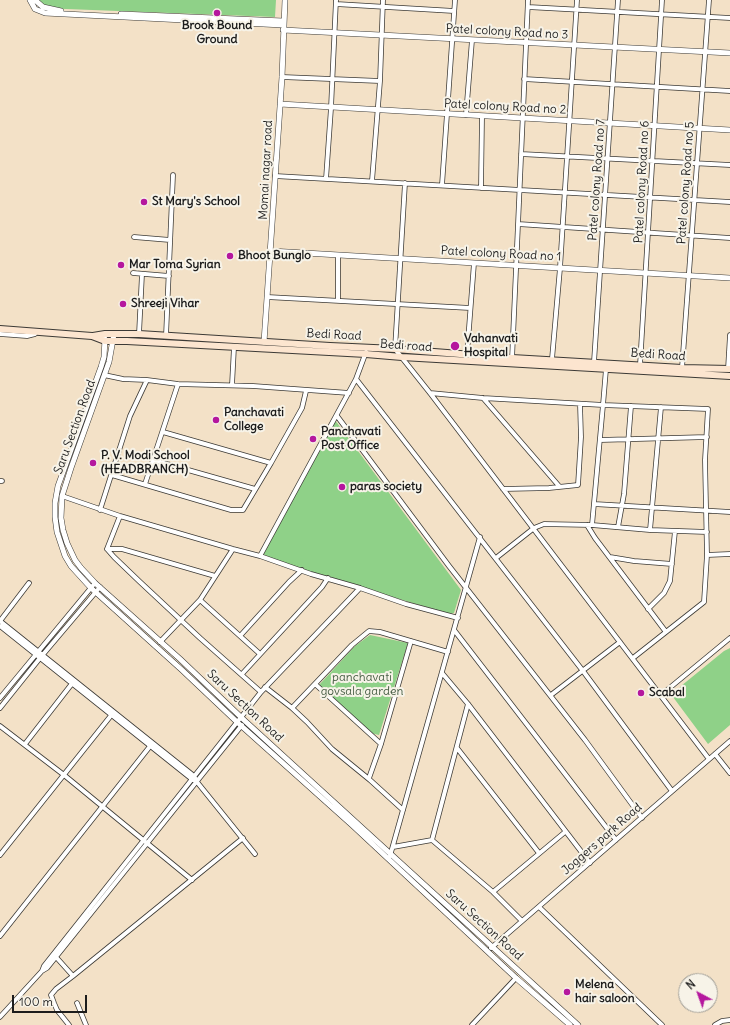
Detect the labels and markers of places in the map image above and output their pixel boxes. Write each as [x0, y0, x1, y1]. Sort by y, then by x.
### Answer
marker: Brook Bound Ground [212, 8, 222, 18]
place label: Brook Bound Ground [182, 19, 252, 47]
place label: St Mary's School [152, 195, 240, 209]
marker: St Mary's School [139, 197, 149, 207]
place label: Bhoot Bunglo [238, 249, 311, 263]
marker: Bhoot Bunglo [225, 251, 235, 261]
place label: Mar Toma Syrian [129, 258, 221, 272]
marker: Mar Toma Syrian [116, 260, 126, 270]
place label: Shreeji Vihar [131, 297, 199, 311]
marker: Shreeji Vihar [118, 299, 128, 309]
place label: Vahanvati Hospital [464, 332, 518, 360]
marker: Vahanvati Hospital [449, 340, 461, 352]
place label: Panchavati College [224, 406, 284, 434]
marker: Panchavati College [211, 415, 221, 425]
place label: Panchavati Post Office [321, 425, 381, 453]
marker: Panchavati Post Office [308, 434, 318, 444]
place label: P. V. Modi School (HEADBRANCH) [101, 449, 190, 477]
marker: P. V. Modi School (HEADBRANCH) [88, 458, 98, 468]
place label: paras society [350, 480, 422, 494]
marker: paras society [337, 482, 347, 492]
place label: Scabal [649, 686, 685, 700]
marker: Scabal [636, 688, 646, 698]
place label: Melena hair saloon [575, 978, 635, 1006]
marker: Melena hair saloon [562, 987, 572, 997]

